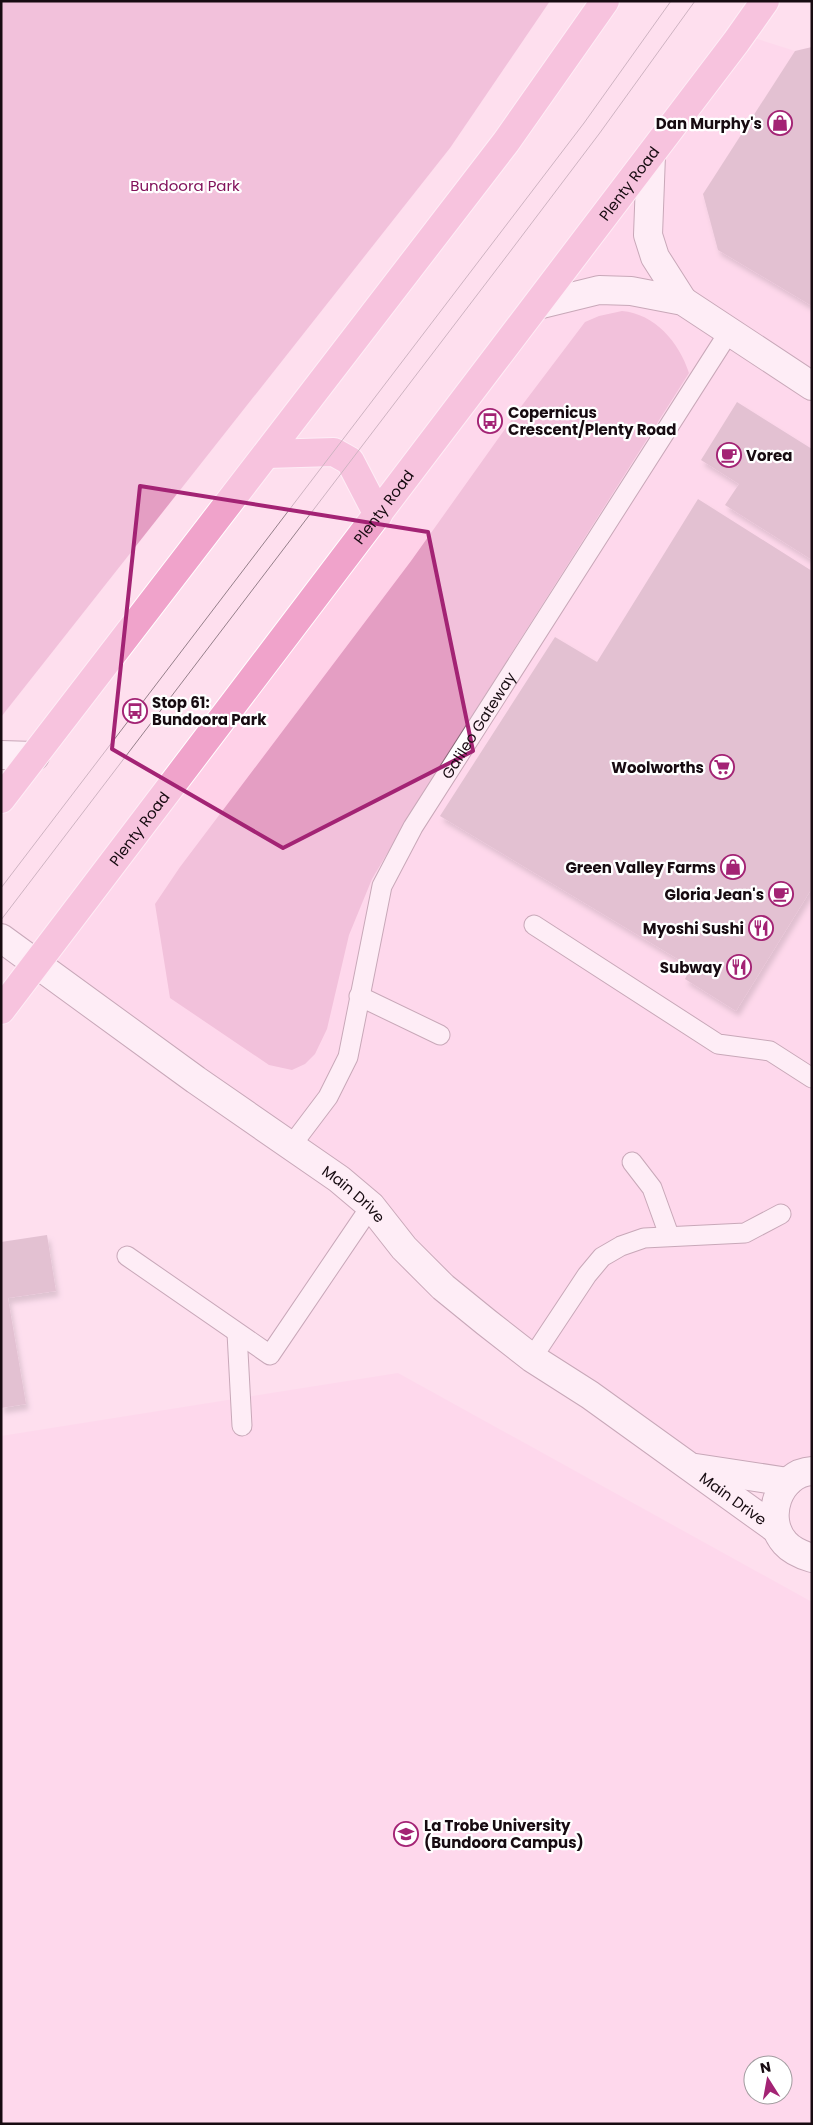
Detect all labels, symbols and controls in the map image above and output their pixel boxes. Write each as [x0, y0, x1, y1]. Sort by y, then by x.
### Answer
shop icon: Dan Murphy's [767, 110, 793, 136]
place label: Dan Murphy's [656, 113, 762, 134]
street label: Plenty Road [594, 142, 664, 225]
park label: Bundoora Park [130, 175, 240, 196]
place label: Copernicus Crescent/Plenty Road [508, 402, 676, 440]
bus stop icon: Copernicus Crescent/Plenty Road [477, 408, 503, 434]
cafe icon: Vorea [716, 442, 742, 468]
place label: Vorea [746, 445, 792, 466]
street label: Plenty Road [348, 465, 418, 548]
street label: Galileo Gateway [436, 667, 520, 783]
place label: Stop 61: Bundoora Park [152, 692, 267, 730]
bus stop icon: Stop 61: Bundoora Park [122, 698, 148, 724]
supermarket icon: Woolworths [709, 754, 735, 780]
place label: Woolworths [611, 757, 704, 778]
street label: Plenty Road [104, 787, 174, 870]
shop icon: Green Valley Farms [720, 854, 746, 880]
place label: Green Valley Farms [565, 857, 716, 878]
cafe icon: Gloria Jean's [768, 881, 794, 907]
place label: Gloria Jean's [664, 884, 764, 905]
restaurant icon: Myoshi Sushi [748, 915, 774, 941]
place label: Myoshi Sushi [643, 918, 744, 939]
restaurant icon: Subway [726, 954, 752, 980]
place label: Subway [660, 957, 723, 978]
street label: Main Drive [318, 1160, 390, 1227]
street label: Main Drive [696, 1467, 771, 1530]
place label: La Trobe University (Bundoora Campus) [424, 1815, 584, 1853]
school or university icon: La Trobe University (Bundoora Campus) [393, 1821, 419, 1847]
north arrow [743, 2055, 793, 2105]
text: N [758, 2056, 773, 2078]

